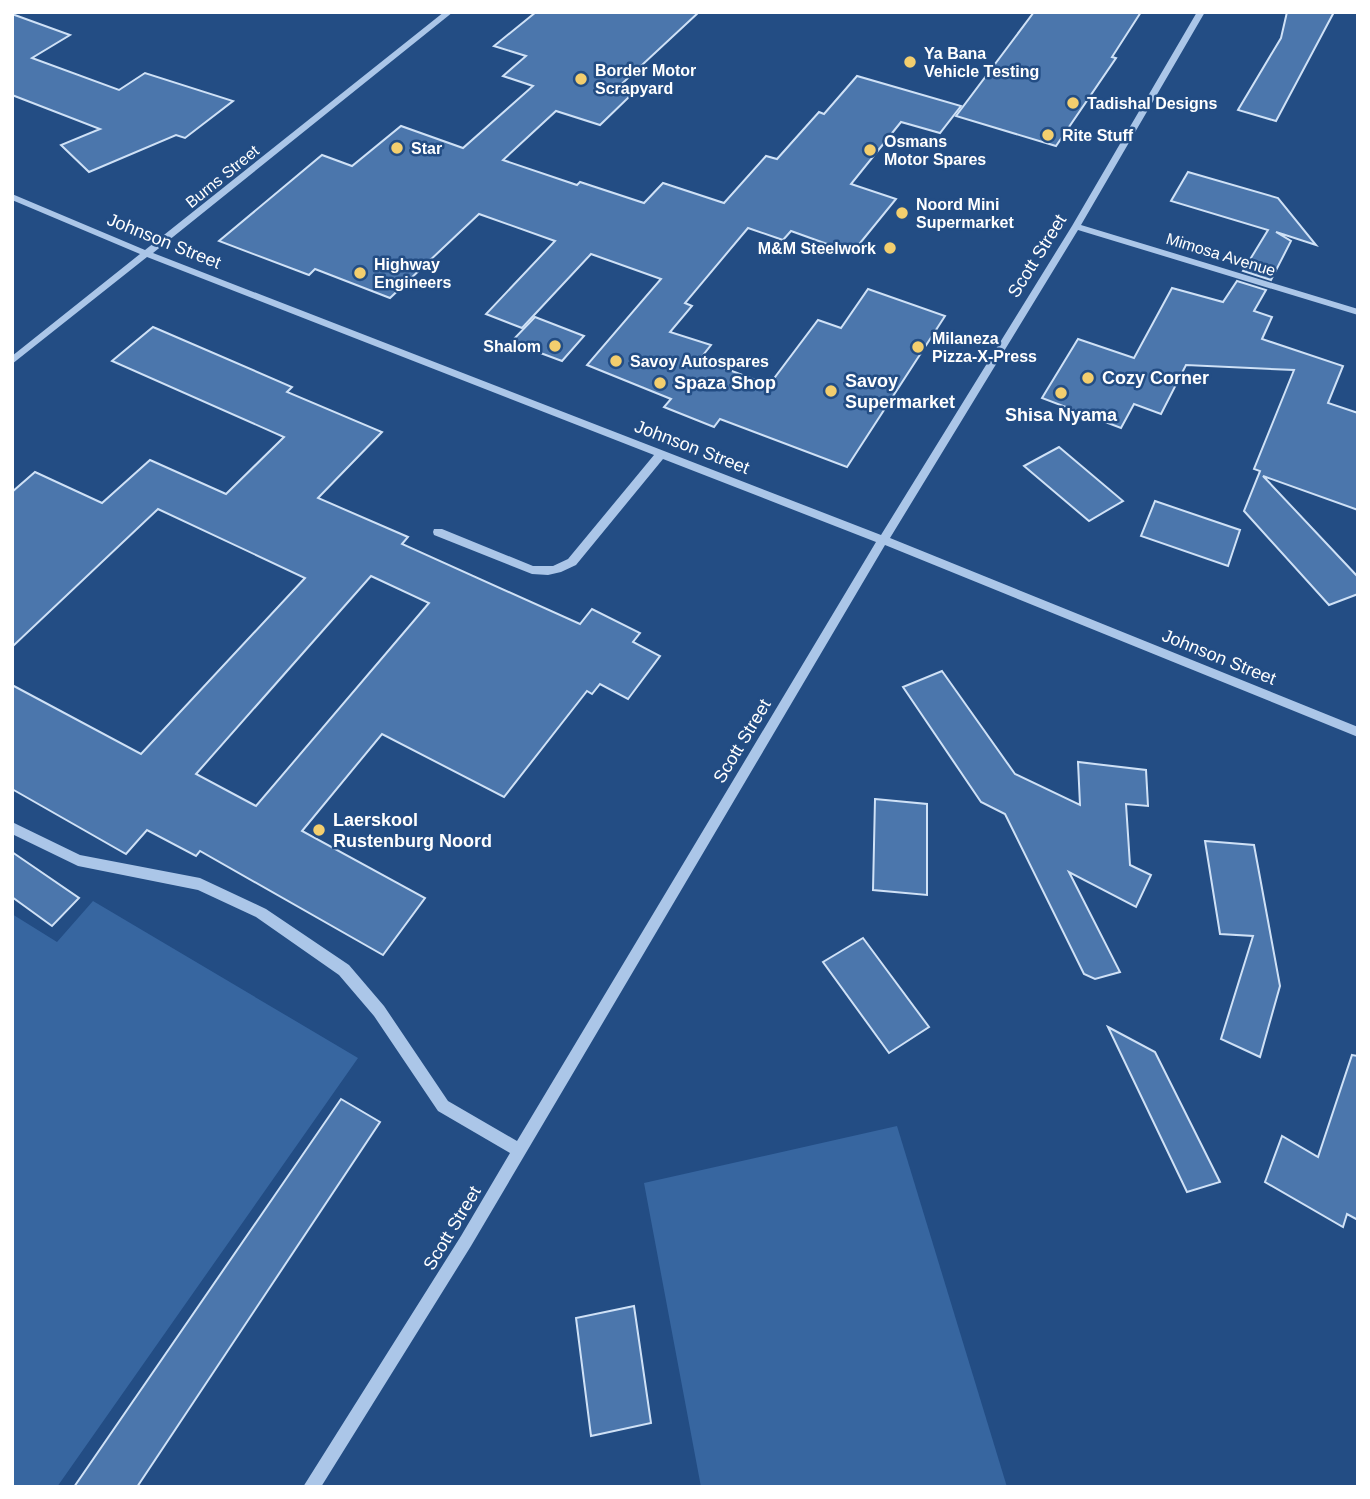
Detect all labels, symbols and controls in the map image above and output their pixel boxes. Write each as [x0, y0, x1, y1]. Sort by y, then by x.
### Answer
place label: Ya Bana Vehicle Testing [924, 45, 1039, 80]
marker: Ya Bana Vehicle Testing [902, 54, 918, 70]
place label: Border Motor Scrapyard [595, 62, 696, 97]
marker: Border Motor Scrapyard [573, 71, 589, 87]
marker: Tadishal Designs [1065, 95, 1081, 111]
place label: Tadishal Designs [1087, 95, 1218, 112]
marker: Rite Stuff [1040, 127, 1056, 143]
place label: Rite Stuff [1062, 127, 1134, 144]
place label: Osmans Motor Spares [884, 133, 986, 168]
marker: Star [389, 140, 405, 156]
place label: Star [411, 140, 442, 157]
street label: Burns Street [182, 141, 263, 211]
marker: Osmans Motor Spares [862, 142, 878, 158]
place label: Noord Mini Supermarket [916, 196, 1014, 231]
marker: Noord Mini Supermarket [894, 205, 910, 221]
street label: Johnson Street [104, 209, 224, 273]
street label: Scott Street [1004, 211, 1070, 301]
street label: Mimosa Avenue [1164, 230, 1278, 279]
place label: M&M Steelwork [758, 240, 876, 257]
marker: M&M Steelwork [882, 240, 898, 256]
place label: Highway Engineers [374, 256, 451, 291]
marker: Highway Engineers [352, 265, 368, 281]
place label: Milaneza Pizza-X-Press [932, 330, 1037, 365]
place label: Shalom [483, 338, 541, 355]
marker: Shalom [547, 338, 563, 354]
marker: Milaneza Pizza-X-Press [910, 339, 926, 355]
marker: Savoy Autospares [608, 353, 624, 369]
place label: Savoy Autospares [630, 353, 769, 370]
place label: Cozy Corner [1102, 368, 1209, 388]
marker: Cozy Corner [1080, 370, 1096, 386]
place label: Savoy Supermarket [845, 371, 955, 412]
place label: Spaza Shop [674, 373, 776, 393]
marker: Spaza Shop [652, 375, 668, 391]
marker: Savoy Supermarket [823, 383, 839, 399]
marker: Shisa Nyama [1053, 385, 1069, 401]
place label: Shisa Nyama [1005, 405, 1118, 425]
street label: Johnson Street [632, 416, 752, 478]
street label: Johnson Street [1159, 625, 1279, 689]
street label: Scott Street [709, 696, 775, 786]
place label: Laerskool Rustenburg Noord [333, 810, 492, 851]
marker: Laerskool Rustenburg Noord [311, 822, 327, 838]
street label: Scott Street [419, 1183, 485, 1273]

